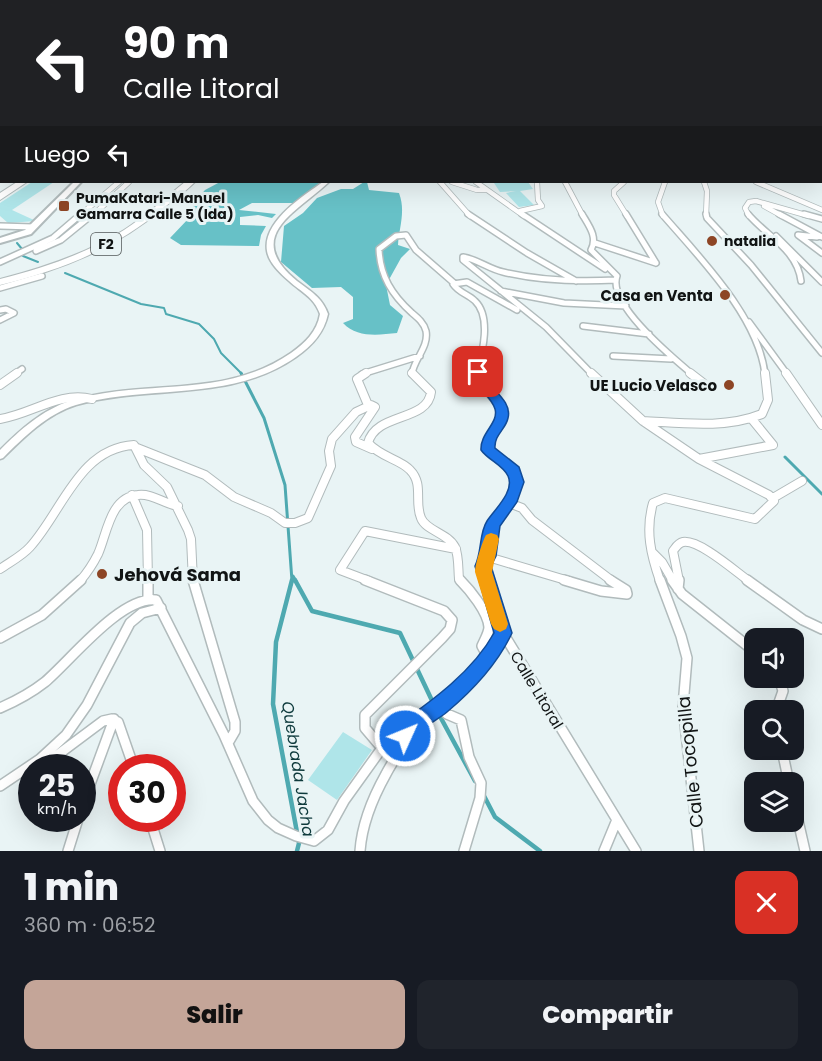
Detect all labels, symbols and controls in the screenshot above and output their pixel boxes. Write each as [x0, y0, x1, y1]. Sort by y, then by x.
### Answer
text: 90 m [123, 14, 230, 73]
icon: left [24, 24, 102, 102]
text: Calle Litoral [123, 70, 280, 107]
icon: left [102, 138, 135, 171]
text: Luego [24, 139, 90, 170]
place label: PumaKatari-Manuel Gamarra Calle 5 (Ida) [76, 188, 234, 224]
marker: PumaKatari-Manuel Gamarra Calle 5 (Ida) [57, 199, 71, 213]
place label: natalia [724, 231, 776, 251]
road number: F2 [91, 233, 121, 255]
marker: natalia [705, 234, 719, 248]
place label: Casa en Venta [601, 285, 713, 306]
marker: Casa en Venta [718, 288, 732, 302]
pin [452, 346, 503, 397]
icon: arrive [461, 355, 494, 388]
place label: UE Lucio Velasco [590, 375, 717, 396]
marker: UE Lucio Velasco [722, 378, 736, 392]
place label: Jehová Sama [114, 562, 241, 587]
marker: Jehová Sama [95, 567, 109, 581]
map controls [744, 628, 804, 832]
button: sound [744, 628, 804, 688]
street label: Calle Litoral [506, 647, 568, 733]
street label: Calle Tocopilla [671, 695, 709, 829]
water label: Quebrada Jacha [276, 700, 320, 839]
button: search [744, 700, 804, 760]
position arrow [373, 704, 437, 768]
speed limit sign: 30 [108, 754, 186, 832]
text: 25 [39, 764, 75, 807]
button: layers [744, 772, 804, 832]
text: km/h [37, 798, 77, 819]
text: 1 min [24, 862, 119, 913]
button: close [735, 871, 798, 934]
text: 360 m · 06:52 [24, 911, 155, 939]
button: Salir [24, 980, 405, 1049]
button: Compartir [417, 980, 798, 1049]

